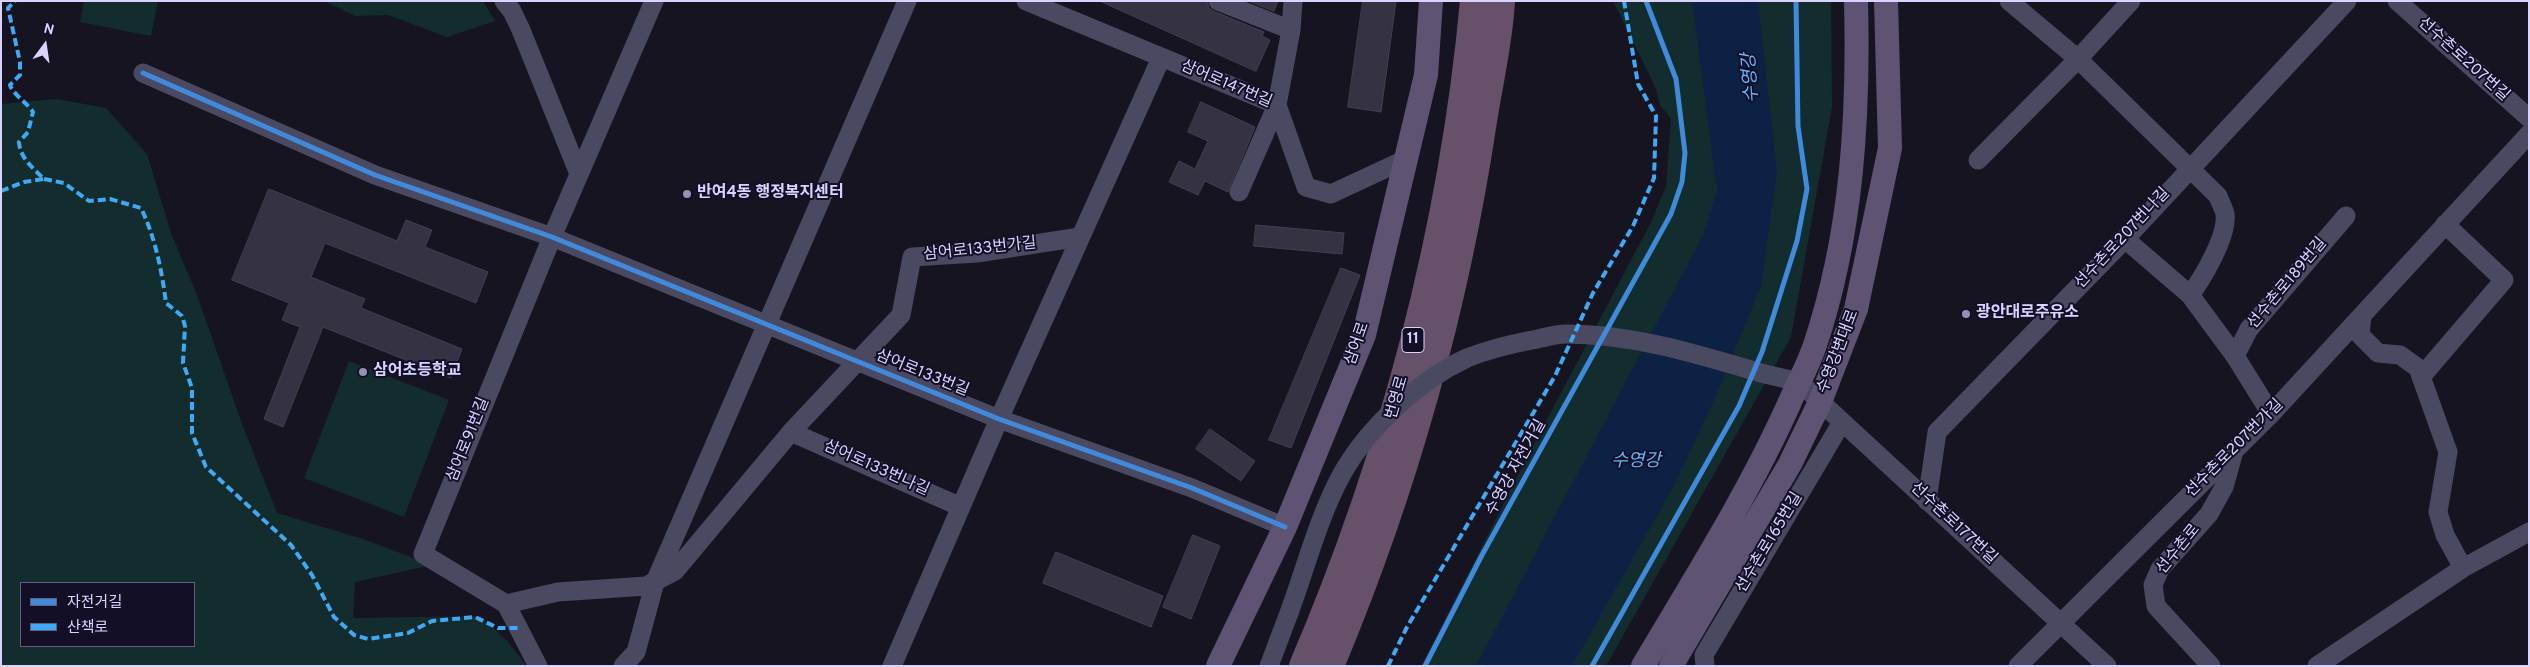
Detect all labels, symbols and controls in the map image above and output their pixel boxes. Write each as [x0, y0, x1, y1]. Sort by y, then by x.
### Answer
street label: 선수촌로207번길 [2413, 14, 2513, 106]
north arrow [20, 20, 70, 70]
text: N [42, 20, 56, 39]
water label: 수영강 [1739, 52, 1765, 104]
street label: 삼어로147번길 [1177, 57, 1275, 113]
place label: 반여4동 행정복지센터 [697, 184, 844, 204]
street label: 선수촌로207번나길 [2071, 185, 2175, 293]
marker: 반여4동 행정복지센터 [681, 188, 693, 200]
street label: 선수촌로189번길 [2244, 234, 2332, 334]
street label: 삼어로133번가길 [923, 235, 1037, 265]
place label: 광안대로주유소 [1976, 304, 2079, 324]
street label: 수영강변대로 [1814, 307, 1864, 397]
marker: 광안대로주유소 [1960, 308, 1972, 320]
street label: 삼어로 [1342, 320, 1374, 368]
road number: 11 [1402, 328, 1424, 352]
street label: 삼어로133번길 [873, 347, 971, 401]
place label: 삼어초등학교 [373, 362, 461, 382]
marker: 삼어초등학교 [357, 366, 369, 378]
street label: 번영로 [1383, 374, 1413, 422]
street label: 삼어로91번길 [443, 395, 495, 485]
street label: 선수촌로207번가길 [2182, 396, 2288, 502]
street label: 수영강 자전거길 [1483, 417, 1551, 519]
street label: 삼어로133번나길 [820, 437, 932, 501]
water label: 수영강 [1611, 451, 1661, 473]
street label: 선수촌로177번길 [1906, 479, 2000, 569]
street label: 선수촌로165번길 [1732, 489, 1808, 597]
street label: 선수촌로 [2153, 521, 2205, 579]
legend [20, 582, 195, 647]
text: 자전거길 [67, 594, 122, 613]
text: 산책로 [67, 619, 108, 638]

